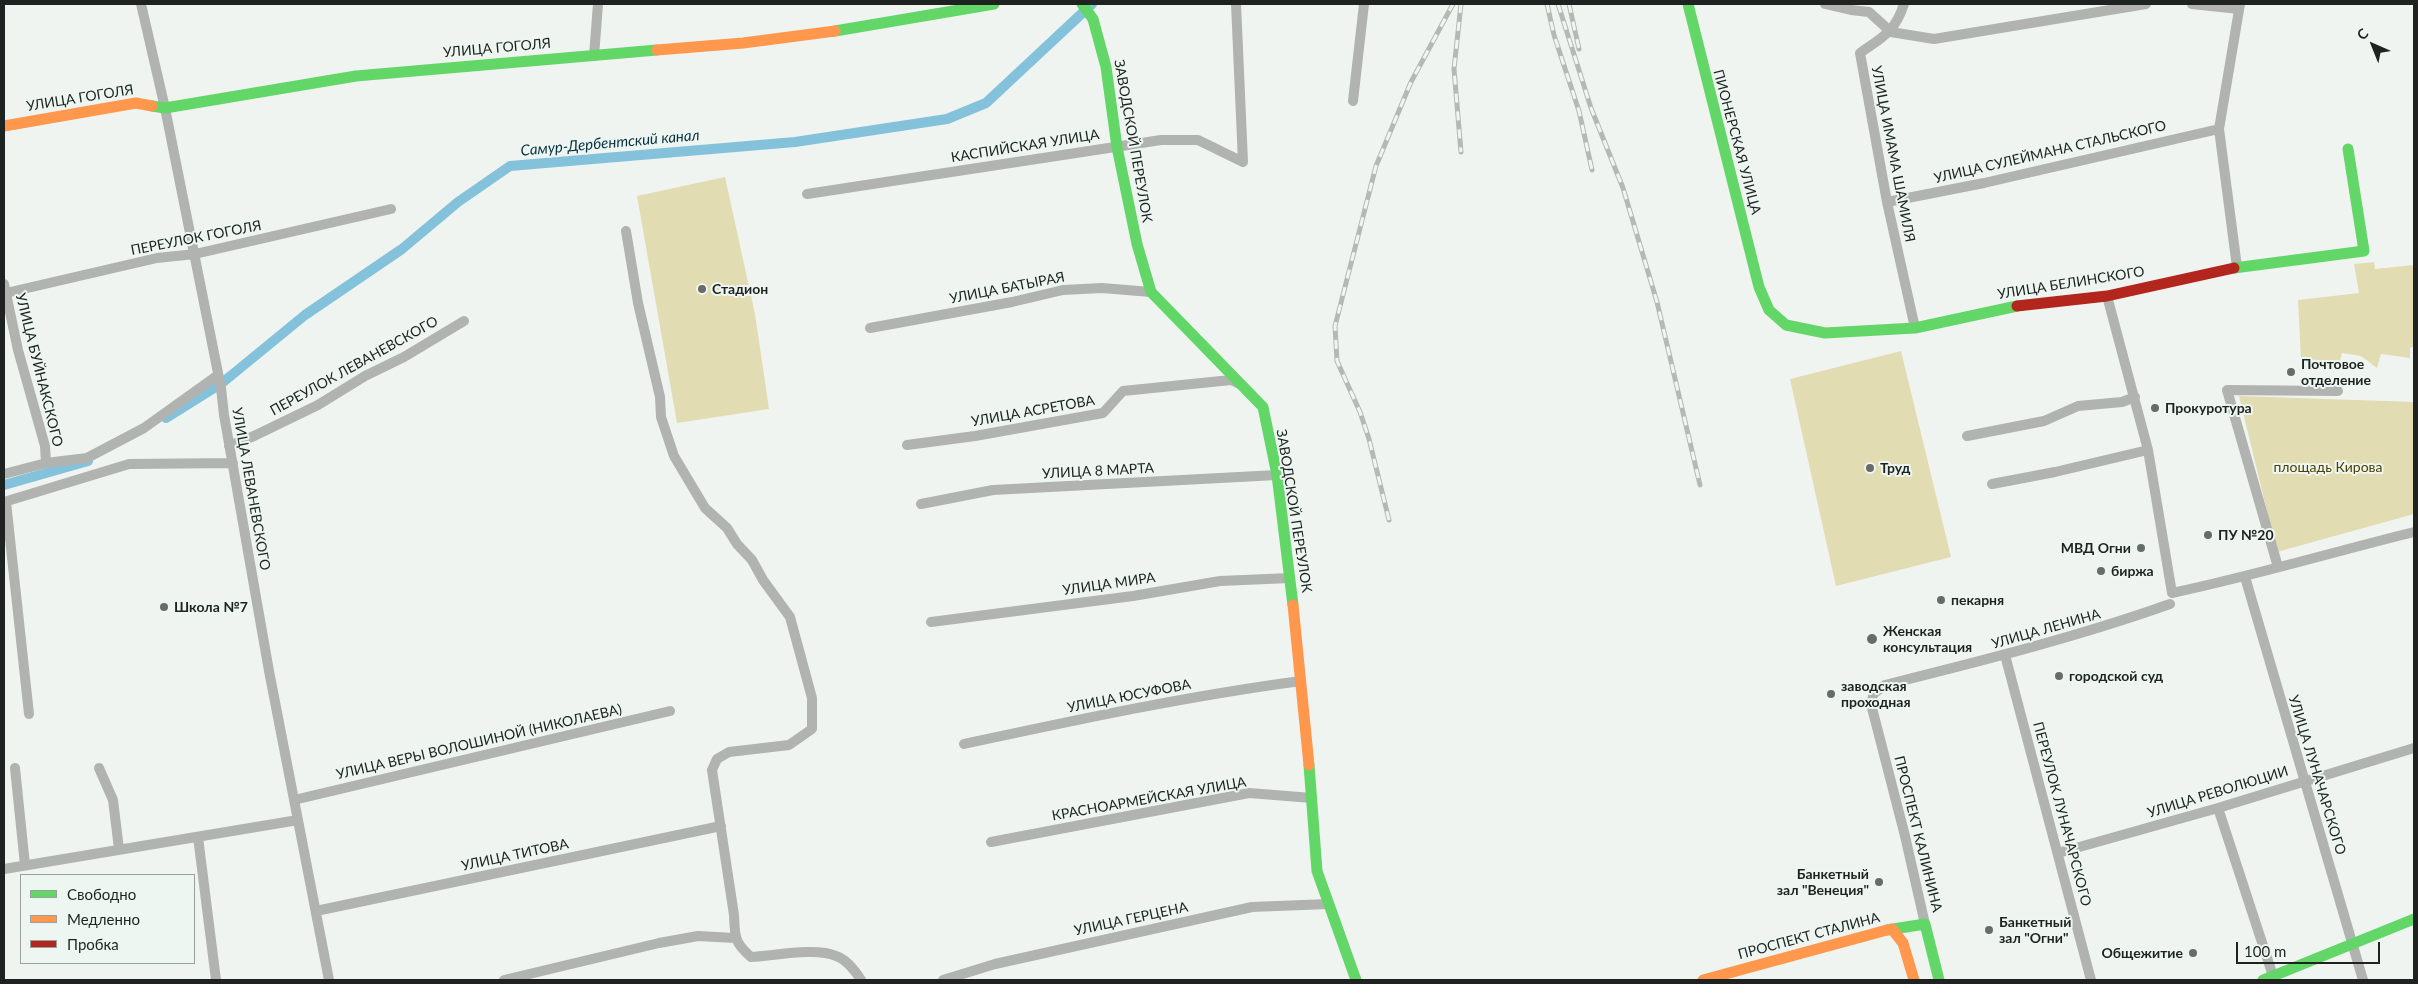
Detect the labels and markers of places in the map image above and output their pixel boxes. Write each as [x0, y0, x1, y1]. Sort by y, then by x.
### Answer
place label: Стадион [712, 281, 768, 297]
marker: Стадион [696, 283, 708, 295]
place label: Почтовое отделение [2301, 356, 2371, 388]
marker: Почтовое отделение [2285, 366, 2297, 378]
place label: Прокуротура [2165, 400, 2252, 416]
marker: Прокуротура [2149, 402, 2161, 414]
place label: Труд [1880, 460, 1910, 476]
marker: Труд [1864, 462, 1876, 474]
place label: ПУ №20 [2218, 527, 2274, 543]
marker: ПУ №20 [2202, 529, 2214, 541]
place label: МВД Огни [2061, 540, 2131, 556]
marker: МВД Огни [2135, 542, 2147, 554]
place label: биржа [2111, 563, 2154, 579]
marker: биржа [2095, 565, 2107, 577]
place label: пекарня [1951, 592, 2004, 608]
marker: пекарня [1935, 594, 1947, 606]
place label: Школа №7 [174, 599, 248, 615]
marker: Школа №7 [158, 601, 170, 613]
place label: Женская консультация [1883, 623, 1972, 656]
marker: Женская консультация [1865, 632, 1879, 646]
place label: городской суд [2069, 668, 2163, 684]
marker: городской суд [2053, 670, 2065, 682]
place label: заводская проходная [1841, 678, 1911, 710]
marker: заводская проходная [1825, 688, 1837, 700]
place label: Банкетный зал "Венеция" [1777, 866, 1869, 899]
marker: Банкетный зал "Венеция" [1873, 876, 1885, 888]
place label: Банкетный зал "Огни" [1999, 914, 2071, 946]
marker: Банкетный зал "Огни" [1983, 924, 1995, 936]
place label: Общежитие [2101, 945, 2183, 961]
marker: Общежитие [2187, 947, 2199, 959]

